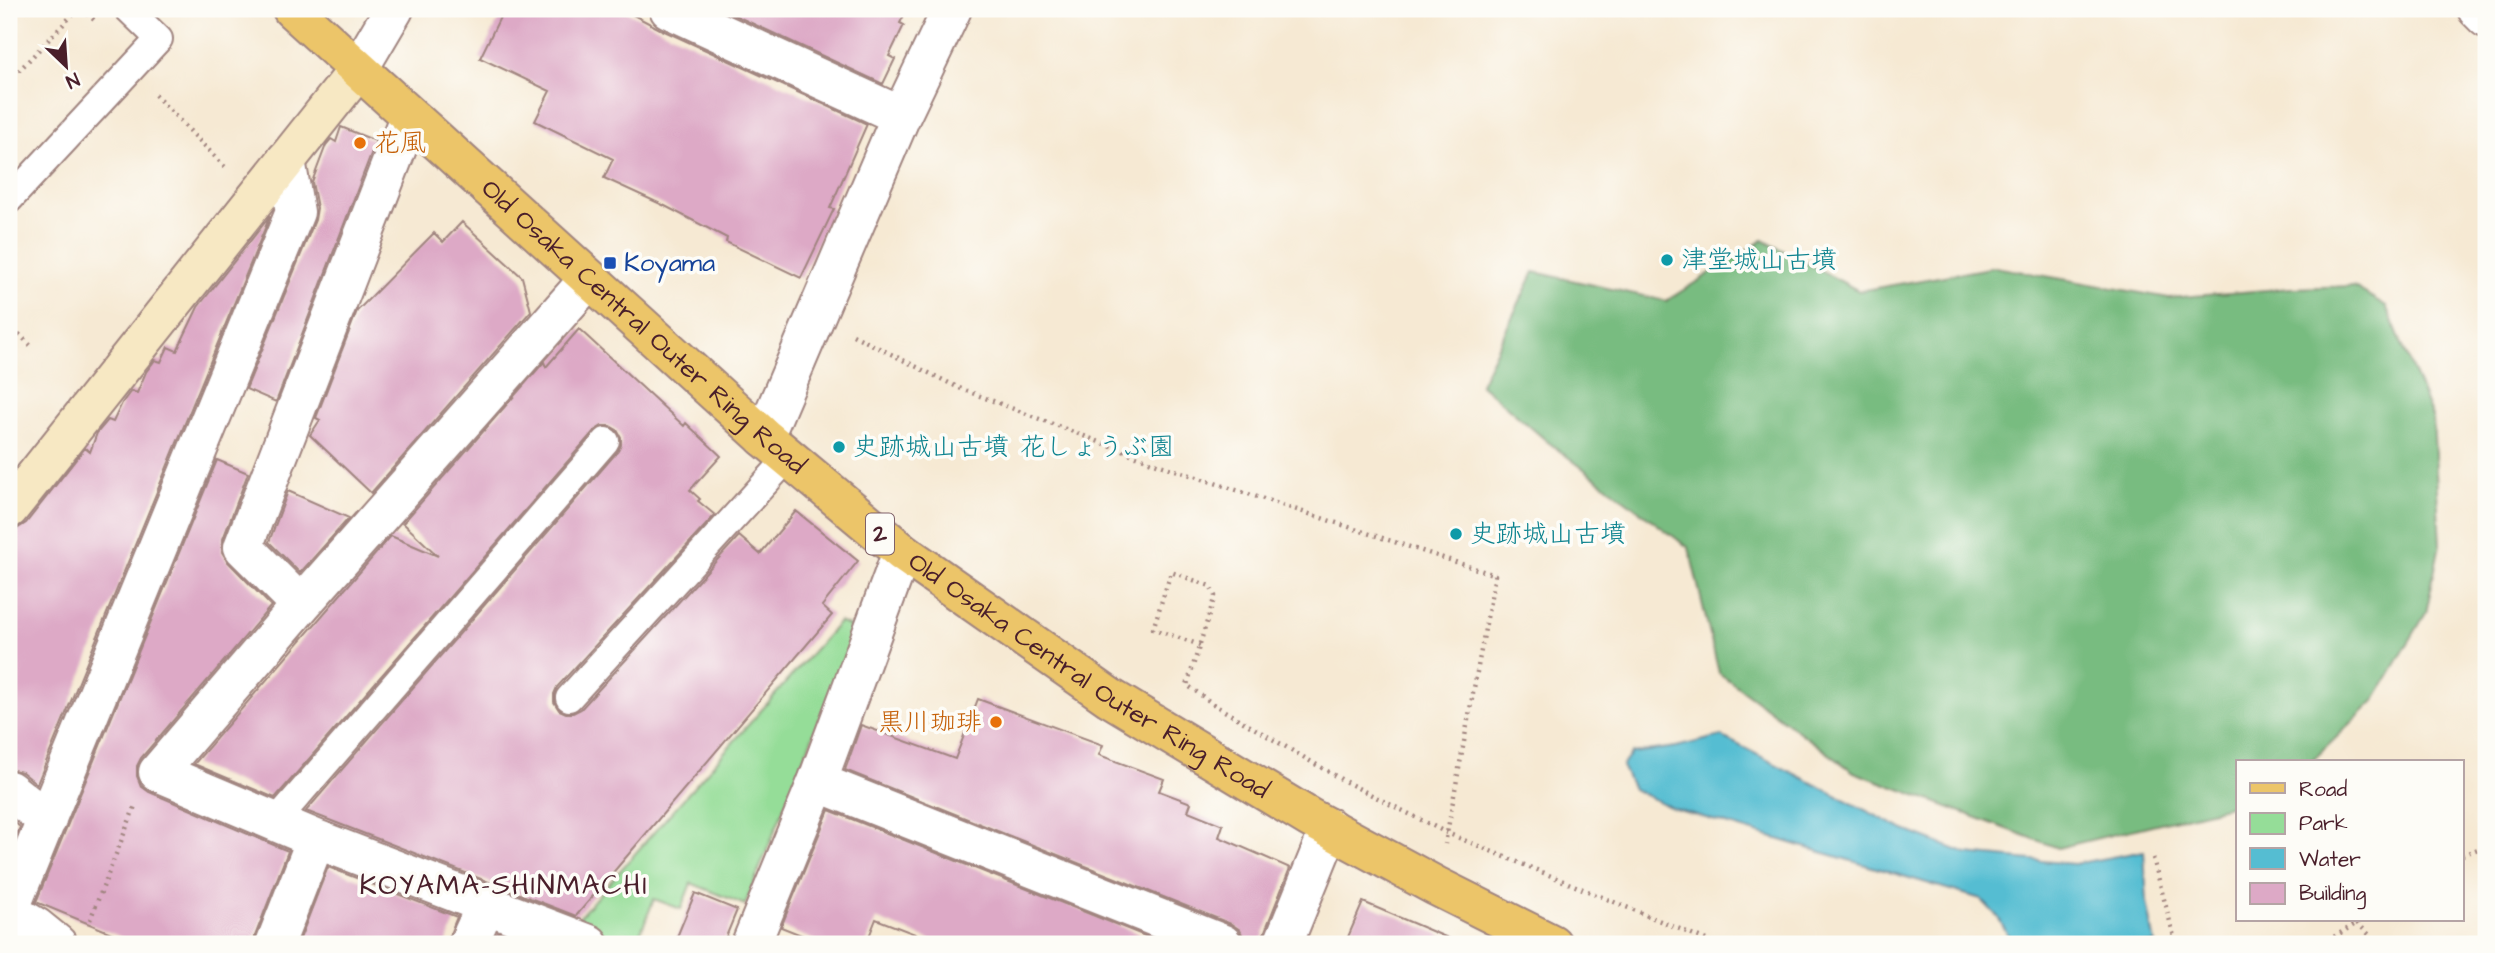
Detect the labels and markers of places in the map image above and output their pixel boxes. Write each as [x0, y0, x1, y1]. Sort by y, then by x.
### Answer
place label: 花風 [374, 125, 426, 161]
marker: 花風 [352, 135, 368, 151]
place label: 津堂城山古墳 [1681, 242, 1837, 278]
place label: Koyama [624, 245, 715, 283]
marker: 津堂城山古墳 [1659, 252, 1675, 268]
marker: Koyama [602, 255, 618, 271]
place label: 史跡城山古墳 花しょうぶ園 [853, 429, 1174, 465]
marker: 史跡城山古墳 花しょうぶ園 [831, 439, 847, 455]
place label: 史跡城山古墳 [1470, 516, 1626, 552]
marker: 史跡城山古墳 [1448, 526, 1464, 542]
place label: 黒川珈琲 [878, 704, 982, 740]
marker: 黒川珈琲 [988, 714, 1004, 730]

